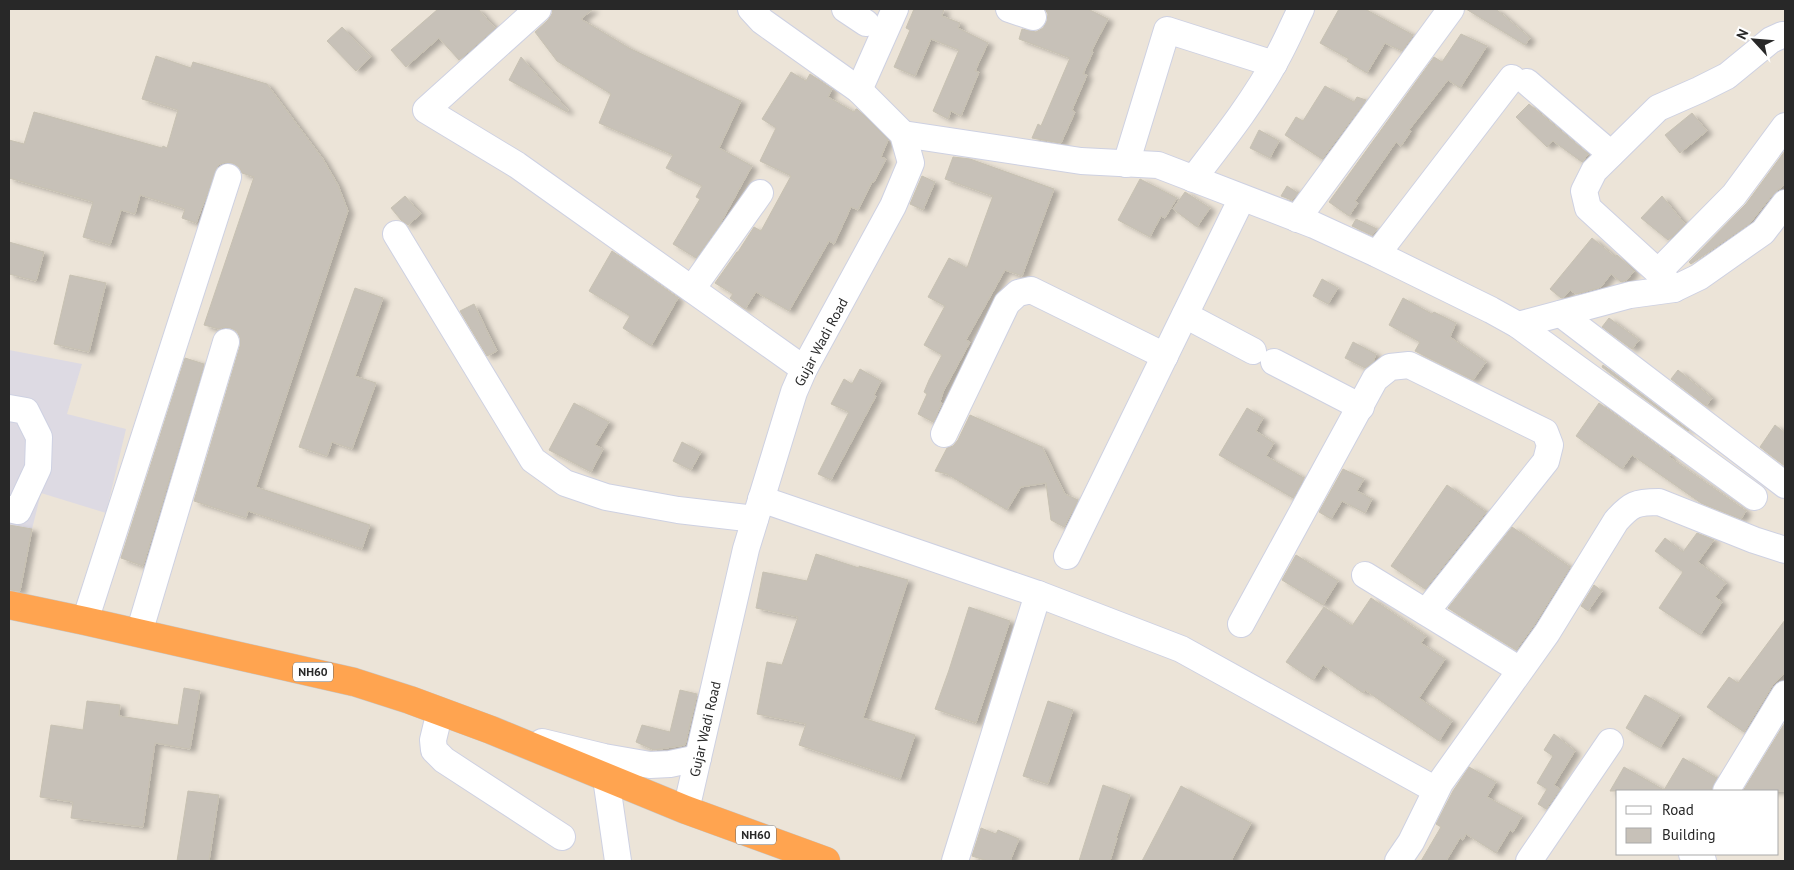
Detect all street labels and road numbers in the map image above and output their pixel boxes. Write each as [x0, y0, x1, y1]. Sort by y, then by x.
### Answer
street label: Gujar Wadi Road [790, 295, 852, 389]
road number: NH60 [293, 662, 333, 682]
street label: Gujar Wadi Road [685, 679, 725, 779]
road number: NH60 [736, 826, 776, 844]

